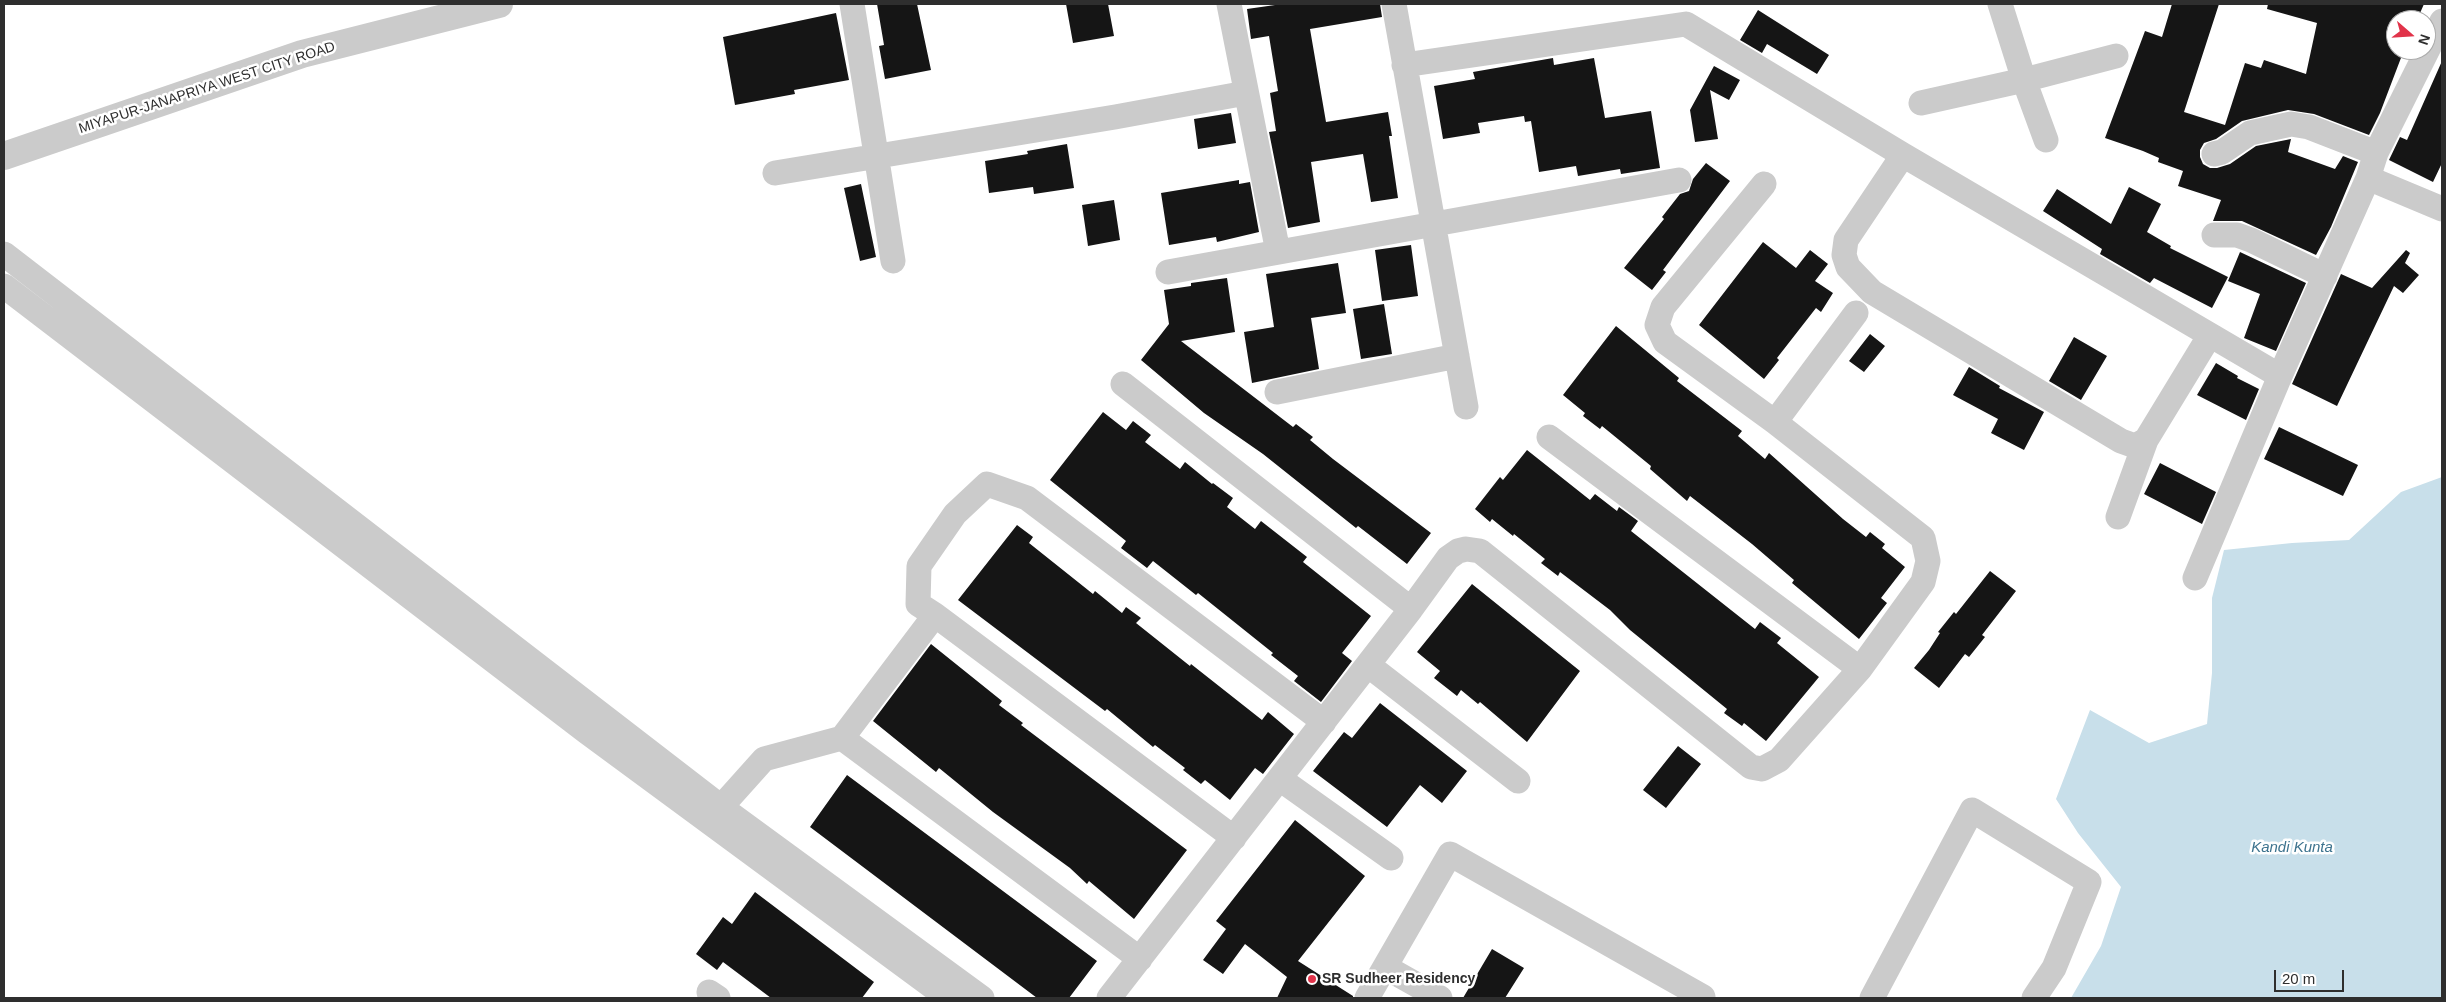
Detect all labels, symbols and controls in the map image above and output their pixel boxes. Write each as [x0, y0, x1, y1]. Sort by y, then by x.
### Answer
north arrow [2386, 10, 2436, 60]
text: N [2415, 32, 2433, 47]
street label: MIYAPUR-JANAPRIYA WEST CITY ROAD [77, 39, 337, 137]
water label: Kandi Kunta [2251, 839, 2333, 857]
scale bar [2276, 960, 2346, 992]
text: 20 m [2282, 970, 2315, 987]
place label: SR Sudheer Residency [1322, 971, 1475, 987]
marker: SR Sudheer Residency [1306, 973, 1318, 985]

